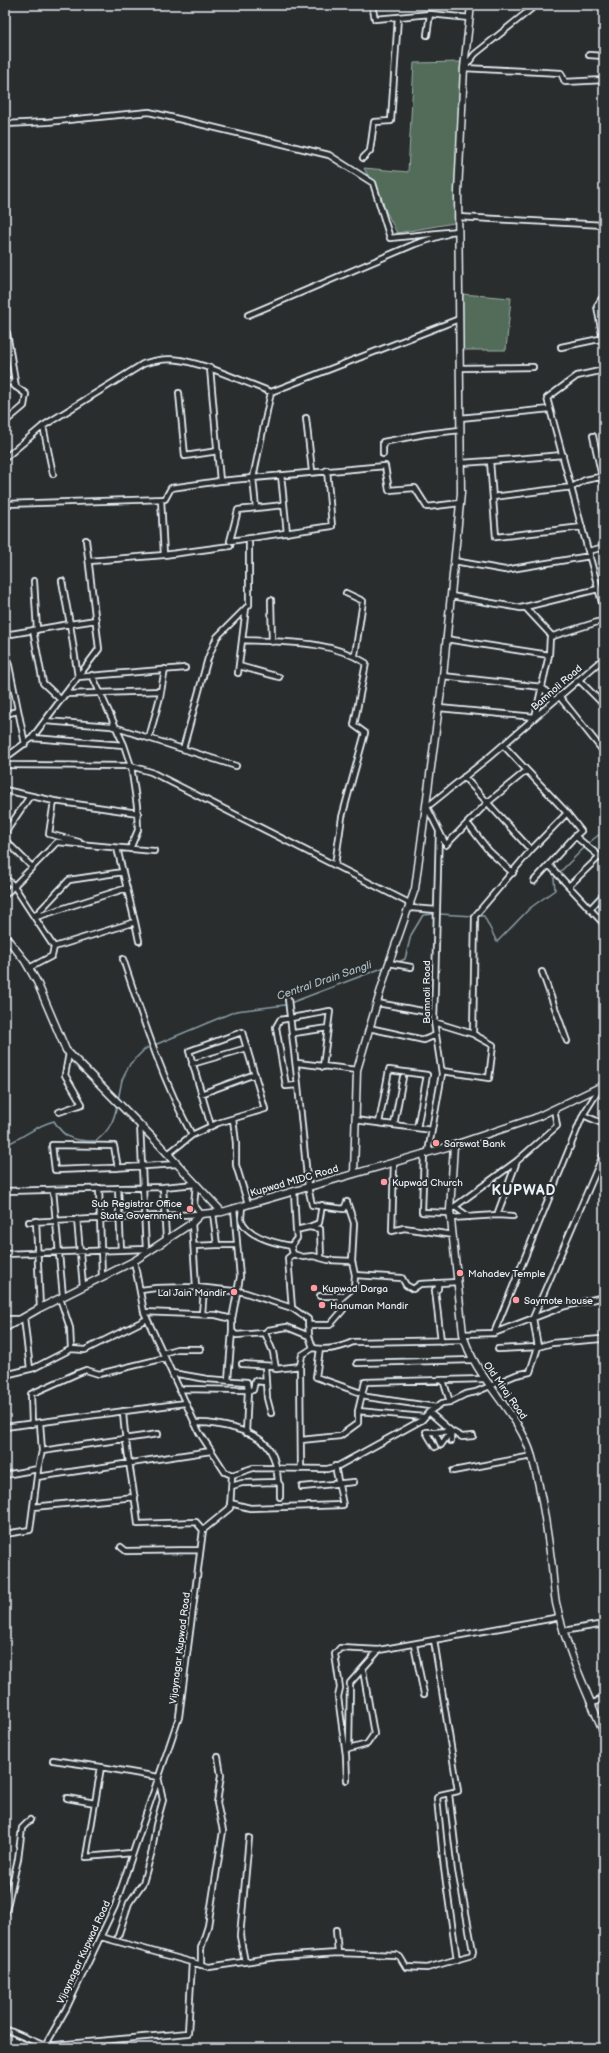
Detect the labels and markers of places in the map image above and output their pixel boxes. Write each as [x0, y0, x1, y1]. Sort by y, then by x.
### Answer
marker: Sarswat Bank [431, 1138, 441, 1148]
place label: Sarswat Bank [444, 1138, 505, 1150]
marker: Kupwad Church [379, 1177, 389, 1187]
place label: Kupwad Church [392, 1177, 463, 1189]
place label: Sub Registrar Office State Government [92, 1198, 182, 1222]
marker: Sub Registrar Office State Government [185, 1204, 195, 1214]
marker: Mahadev Temple [455, 1268, 465, 1278]
place label: Mahadev Temple [468, 1268, 545, 1280]
marker: Kupwad Darga [309, 1283, 319, 1293]
place label: Kupwad Darga [322, 1283, 388, 1295]
place label: Lal Jain Mandir [158, 1287, 226, 1299]
marker: Lal Jain Mandir [229, 1287, 239, 1297]
marker: Saymote house [511, 1295, 521, 1305]
place label: Saymote house [524, 1295, 593, 1307]
marker: Hanuman Mandir [317, 1300, 327, 1310]
place label: Hanuman Mandir [330, 1300, 408, 1312]

